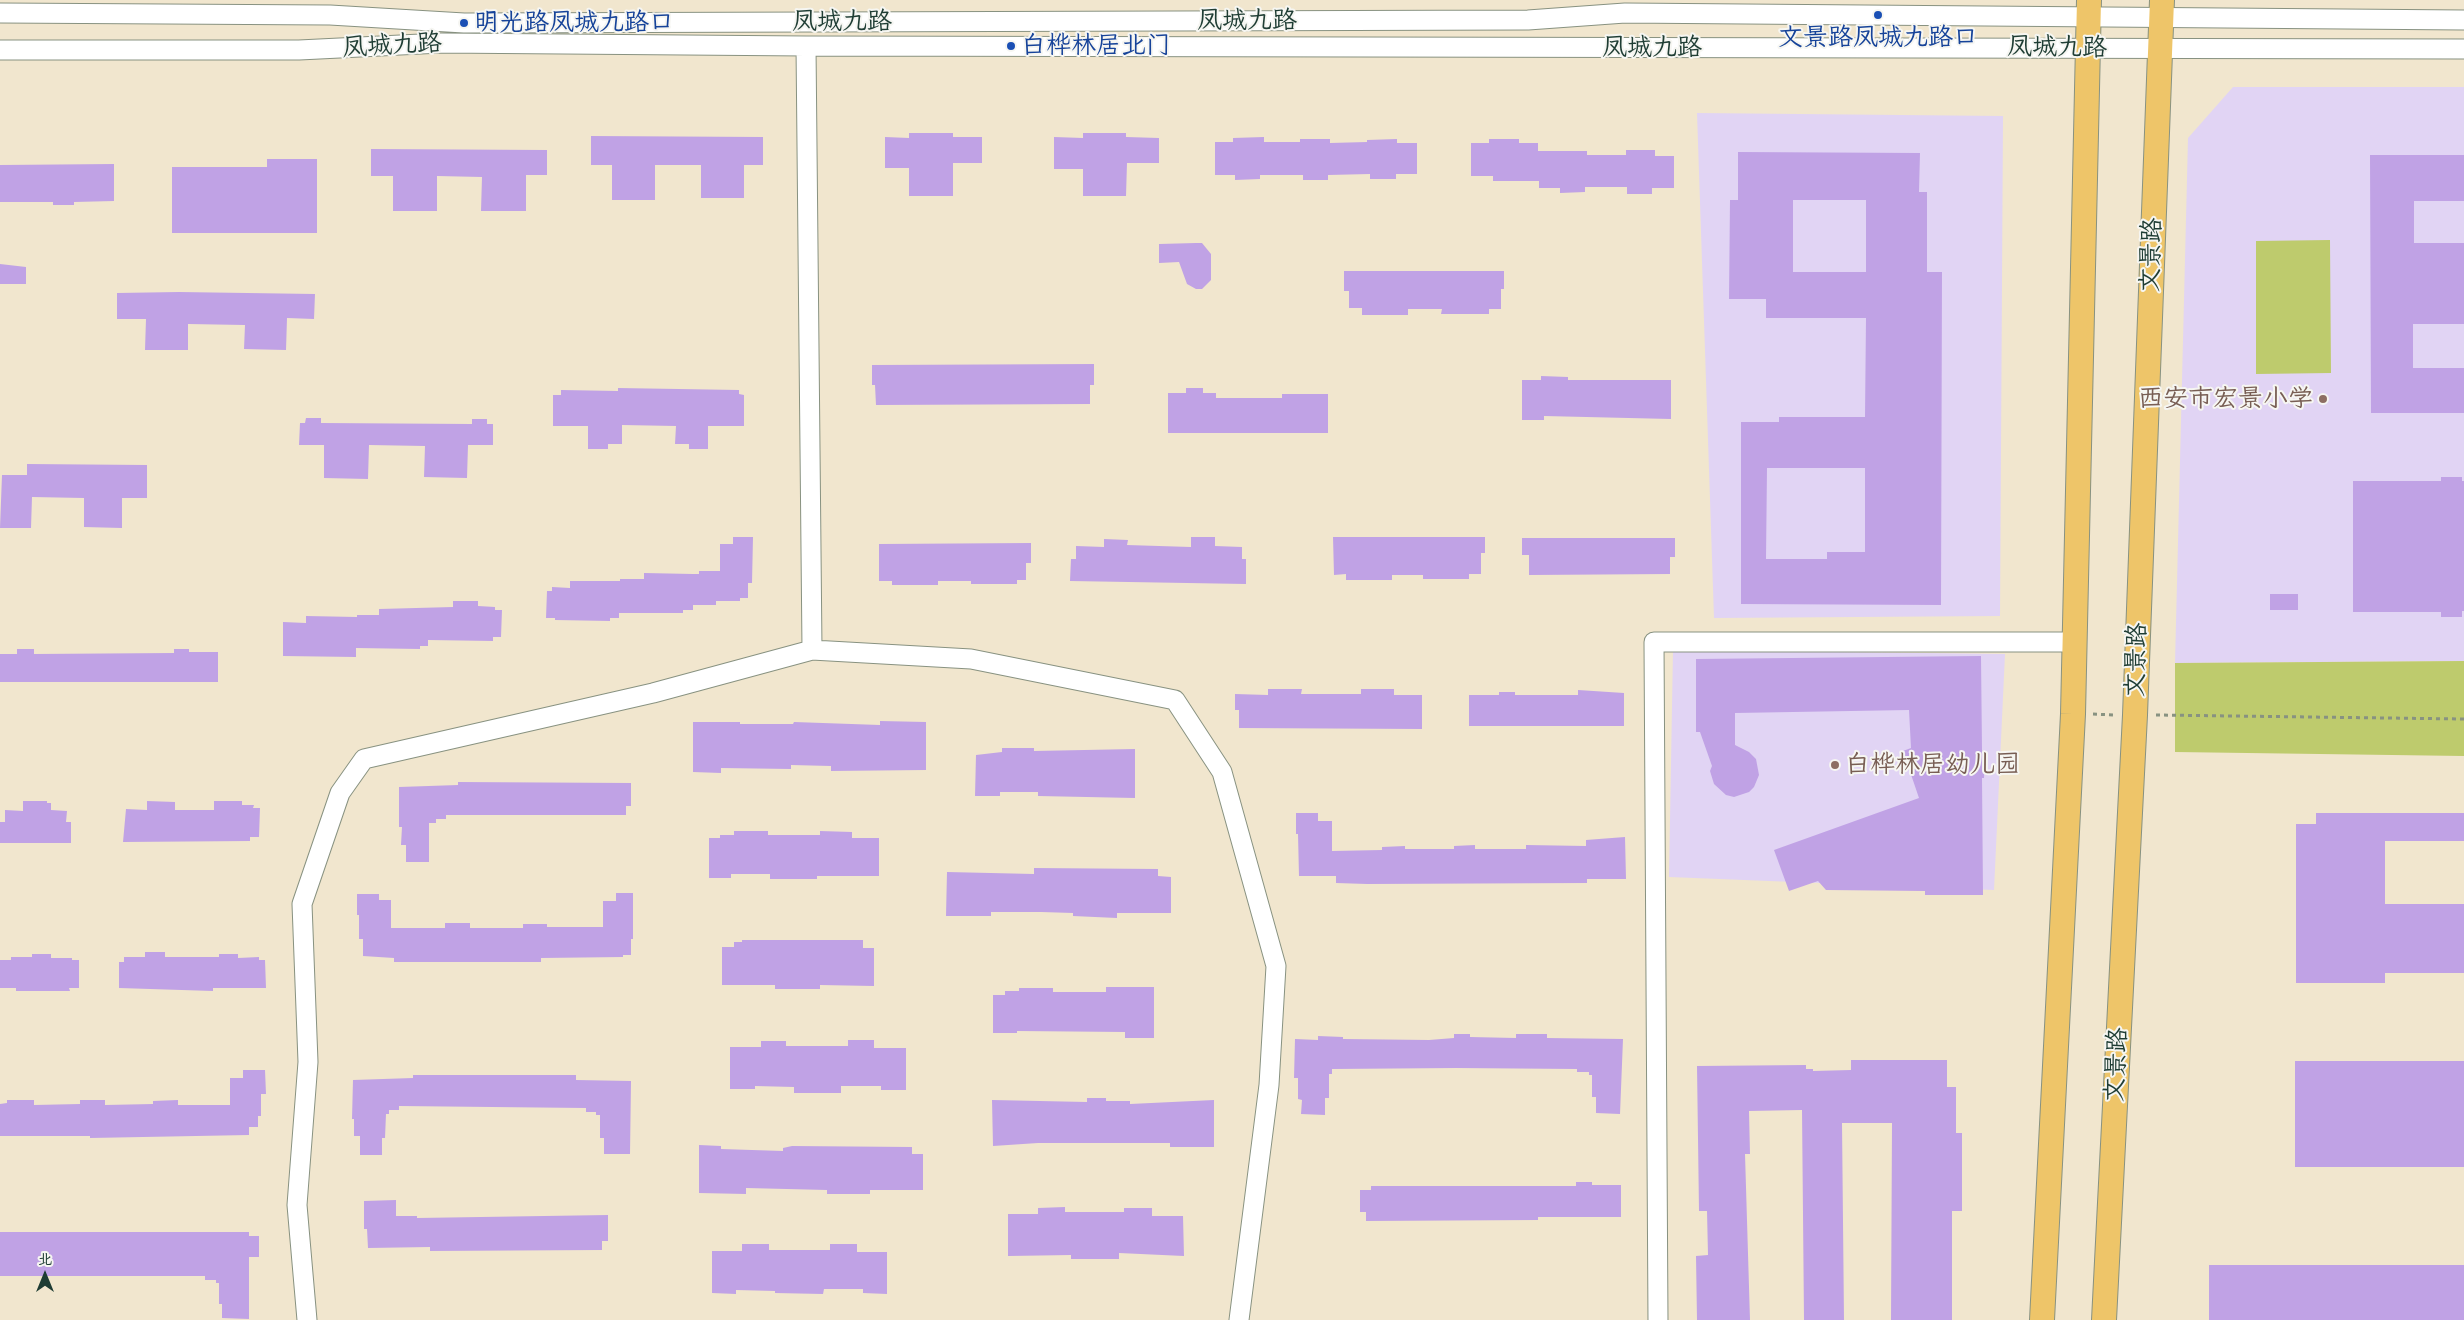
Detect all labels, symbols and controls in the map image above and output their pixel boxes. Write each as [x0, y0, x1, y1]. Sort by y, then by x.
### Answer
street label: 凤城九路 [1197, 6, 1297, 36]
street label: 凤城九路 [792, 7, 892, 37]
place label: 明光路凤城九路口 [474, 8, 674, 38]
marker: 文景路凤城九路口 [1872, 9, 1884, 21]
marker: 明光路凤城九路口 [458, 17, 470, 29]
place label: 文景路凤城九路口 [1778, 23, 1978, 53]
street label: 凤城九路 [341, 28, 443, 64]
place label: 白桦林居北门 [1021, 31, 1171, 61]
street label: 凤城九路 [2007, 32, 2107, 64]
street label: 凤城九路 [1602, 33, 1702, 63]
marker: 白桦林居北门 [1005, 40, 1017, 52]
street label: 文景路 [2136, 217, 2168, 293]
place label: 西安市宏景小学 [2138, 384, 2313, 414]
marker: 西安市宏景小学 [2317, 393, 2329, 405]
street label: 文景路 [2121, 622, 2153, 698]
place label: 白桦林居幼儿园 [1845, 750, 2020, 780]
marker: 白桦林居幼儿园 [1829, 759, 1841, 771]
street label: 文景路 [2100, 1027, 2134, 1103]
north arrow [20, 1250, 70, 1300]
text: 北 [38, 1251, 52, 1268]

